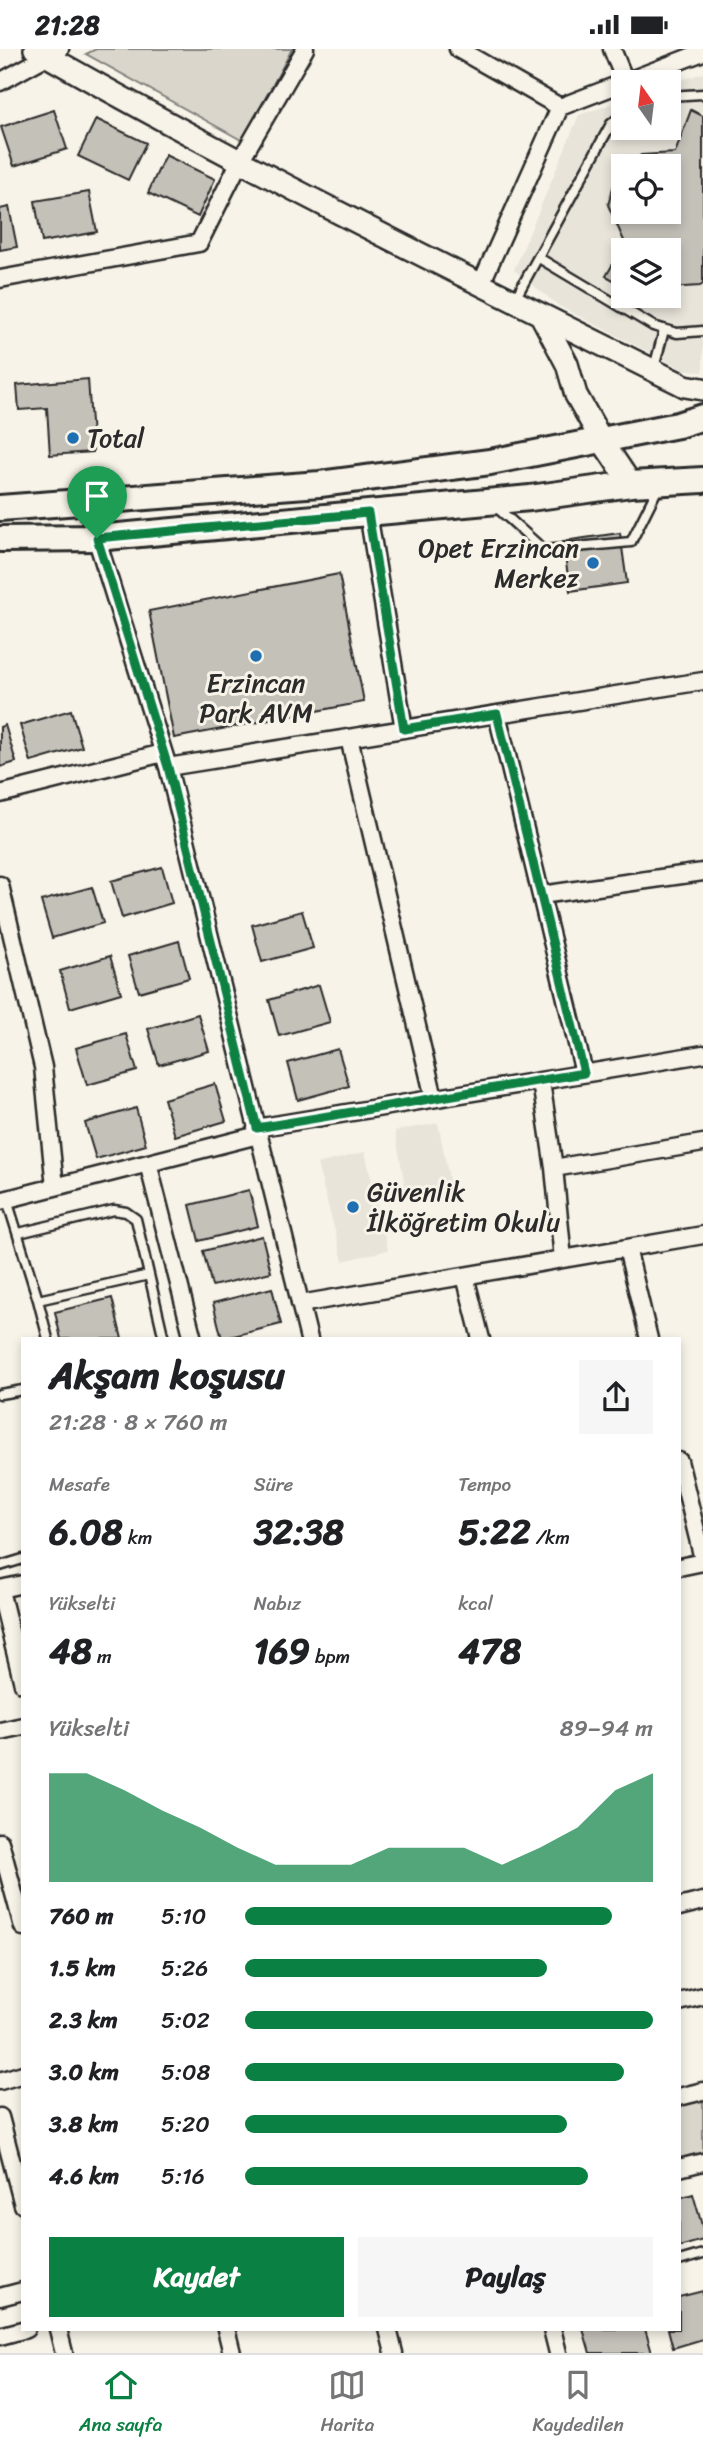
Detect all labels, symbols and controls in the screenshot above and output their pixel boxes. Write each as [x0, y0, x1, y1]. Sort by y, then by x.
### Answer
text: 21:28 [35, 2, 100, 48]
north arrow [611, 70, 681, 140]
map controls [611, 70, 681, 308]
button: locate [611, 154, 681, 224]
button: layers [611, 238, 681, 308]
place label: Total [87, 415, 145, 461]
marker: Total [65, 430, 81, 446]
pin [67, 466, 127, 538]
icon: arrive [78, 477, 116, 515]
place label: Opet Erzincan Merkez [418, 525, 580, 601]
marker: Opet Erzincan Merkez [585, 555, 601, 571]
marker: Erzincan Park AVM [248, 648, 264, 664]
place label: Erzincan Park AVM [199, 660, 313, 736]
place label: Güvenlik İlköğretim Okulu [366, 1169, 560, 1245]
marker: Güvenlik İlköğretim Okulu [345, 1199, 361, 1215]
text: Akşam koşusu [49, 1342, 285, 1409]
button: share [579, 1360, 653, 1434]
text: 21:28 · 8 × 760 m [49, 1402, 227, 1443]
text: Mesafe [49, 1468, 110, 1501]
text: Süre [254, 1468, 293, 1501]
text: Tempo [458, 1468, 511, 1501]
text: 6.08 [49, 1501, 123, 1563]
text: 32:38 [254, 1501, 344, 1563]
text: 5:22 [458, 1501, 531, 1563]
text: km [123, 1521, 152, 1554]
text: /km [531, 1521, 570, 1554]
text: Yükselti [49, 1587, 115, 1620]
text: Nabız [254, 1587, 301, 1620]
text: kcal [458, 1587, 493, 1620]
text: 48 [49, 1620, 92, 1682]
text: 169 [254, 1620, 310, 1682]
text: 478 [458, 1620, 521, 1682]
text: m [92, 1640, 112, 1673]
text: bpm [310, 1640, 350, 1673]
text: Yükselti [49, 1708, 129, 1749]
text: 89–94 m [560, 1708, 653, 1749]
text: 760 m [49, 1896, 113, 1937]
text: 5:10 [161, 1896, 206, 1937]
text: 1.5 km [49, 1948, 116, 1989]
text: 5:26 [161, 1948, 208, 1989]
text: 2.3 km [49, 2000, 118, 2041]
text: 5:02 [161, 2000, 210, 2041]
text: 3.0 km [49, 2052, 119, 2093]
text: 5:08 [161, 2052, 210, 2093]
text: 3.8 km [49, 2104, 118, 2145]
text: 5:20 [161, 2104, 210, 2145]
text: 4.6 km [49, 2156, 119, 2197]
text: 5:16 [161, 2156, 205, 2197]
button: Kaydet [49, 2237, 344, 2317]
button: Paylaş [358, 2237, 653, 2317]
tab: Ana sayfa [79, 2366, 162, 2441]
tab: Harita [320, 2366, 374, 2441]
tab: Kaydedilen [532, 2366, 624, 2441]

